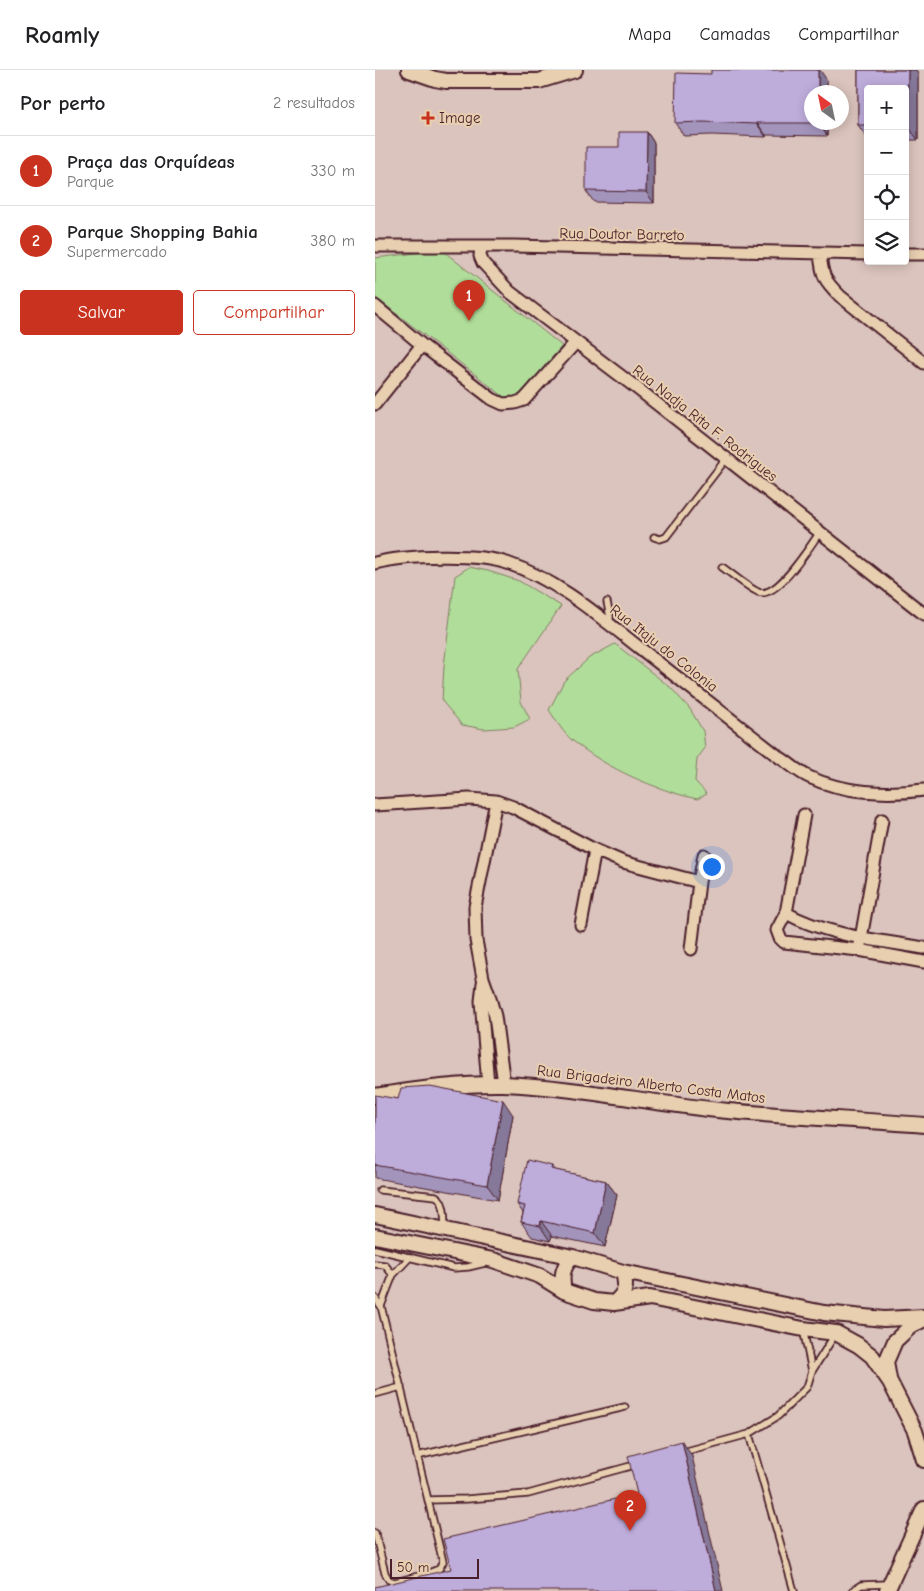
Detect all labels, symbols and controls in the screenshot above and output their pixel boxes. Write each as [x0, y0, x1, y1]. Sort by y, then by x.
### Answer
text: Roamly [25, 21, 99, 49]
text: Mapa [628, 24, 671, 45]
text: Camadas [699, 24, 770, 45]
text: Compartilhar [798, 24, 899, 45]
north arrow [804, 85, 849, 130]
map controls [864, 85, 909, 265]
button: + [864, 85, 909, 130]
text: Por perto [20, 91, 105, 115]
text: 2 resultados [273, 94, 355, 112]
place label: Image [439, 109, 481, 127]
marker: Image [421, 111, 435, 125]
button: − [864, 130, 909, 175]
text: Praça das Orquídeas [67, 151, 235, 173]
text: 1 [33, 162, 39, 180]
text: 330 m [310, 162, 355, 180]
text: Parque [67, 173, 114, 191]
button: locate [864, 175, 909, 220]
button: layers [864, 220, 909, 265]
text: Parque Shopping Bahia [67, 221, 258, 243]
street label: Rua Doutor Barreto [559, 224, 685, 244]
text: 2 [32, 232, 40, 250]
text: 380 m [310, 232, 355, 250]
text: Supermercado [67, 243, 167, 261]
pin: 1 [453, 280, 485, 321]
button: Salvar [20, 290, 183, 335]
button: Compartilhar [193, 290, 355, 335]
street label: Rua Nadja Rita F. Rodrigues [629, 361, 781, 485]
street label: Rua Itaju do Colonia [607, 600, 721, 696]
your location [699, 854, 725, 880]
street label: Rua Brigadeiro Alberto Costa Matos [536, 1061, 766, 1107]
pin: 2 [614, 1490, 646, 1531]
scale bar [390, 1556, 479, 1579]
text: 50 m [397, 1559, 429, 1576]

